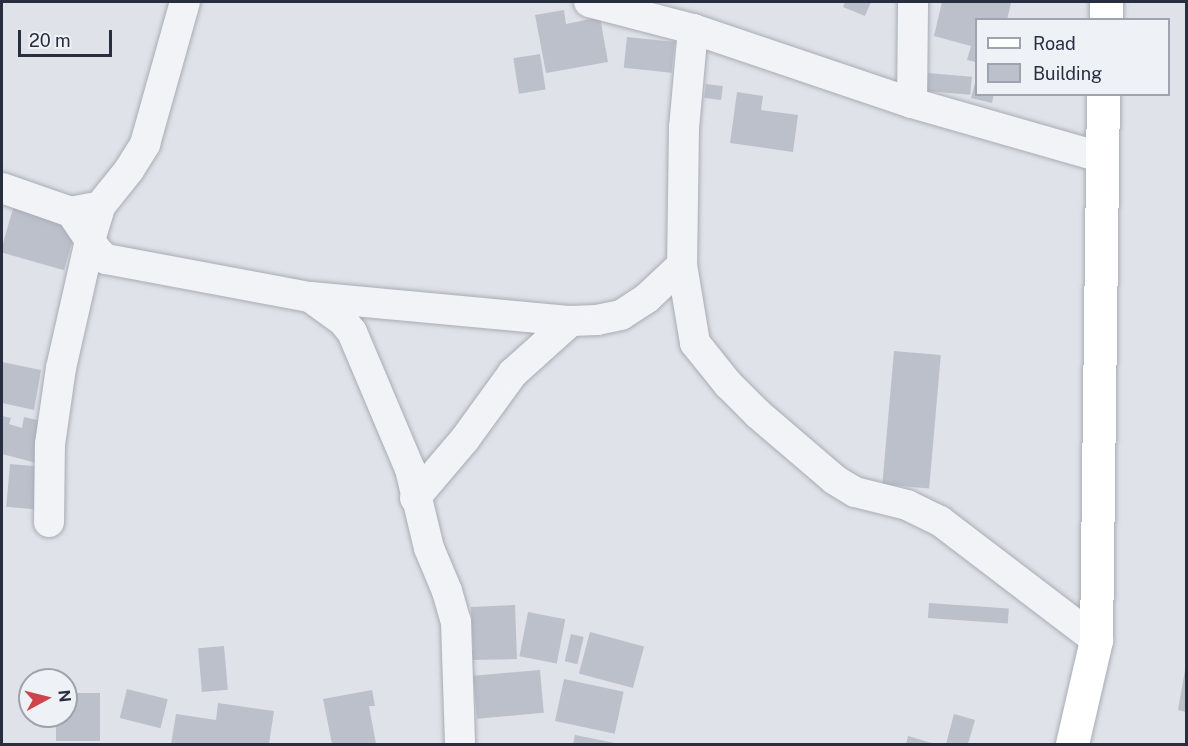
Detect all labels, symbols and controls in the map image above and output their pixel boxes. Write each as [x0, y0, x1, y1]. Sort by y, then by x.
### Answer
scale bar [21, 18, 116, 56]
legend [975, 18, 1170, 96]
text: 20 m [29, 30, 71, 51]
text: Road [1033, 33, 1076, 54]
text: Building [1033, 63, 1102, 84]
north arrow [18, 668, 78, 728]
text: N [54, 689, 75, 703]

